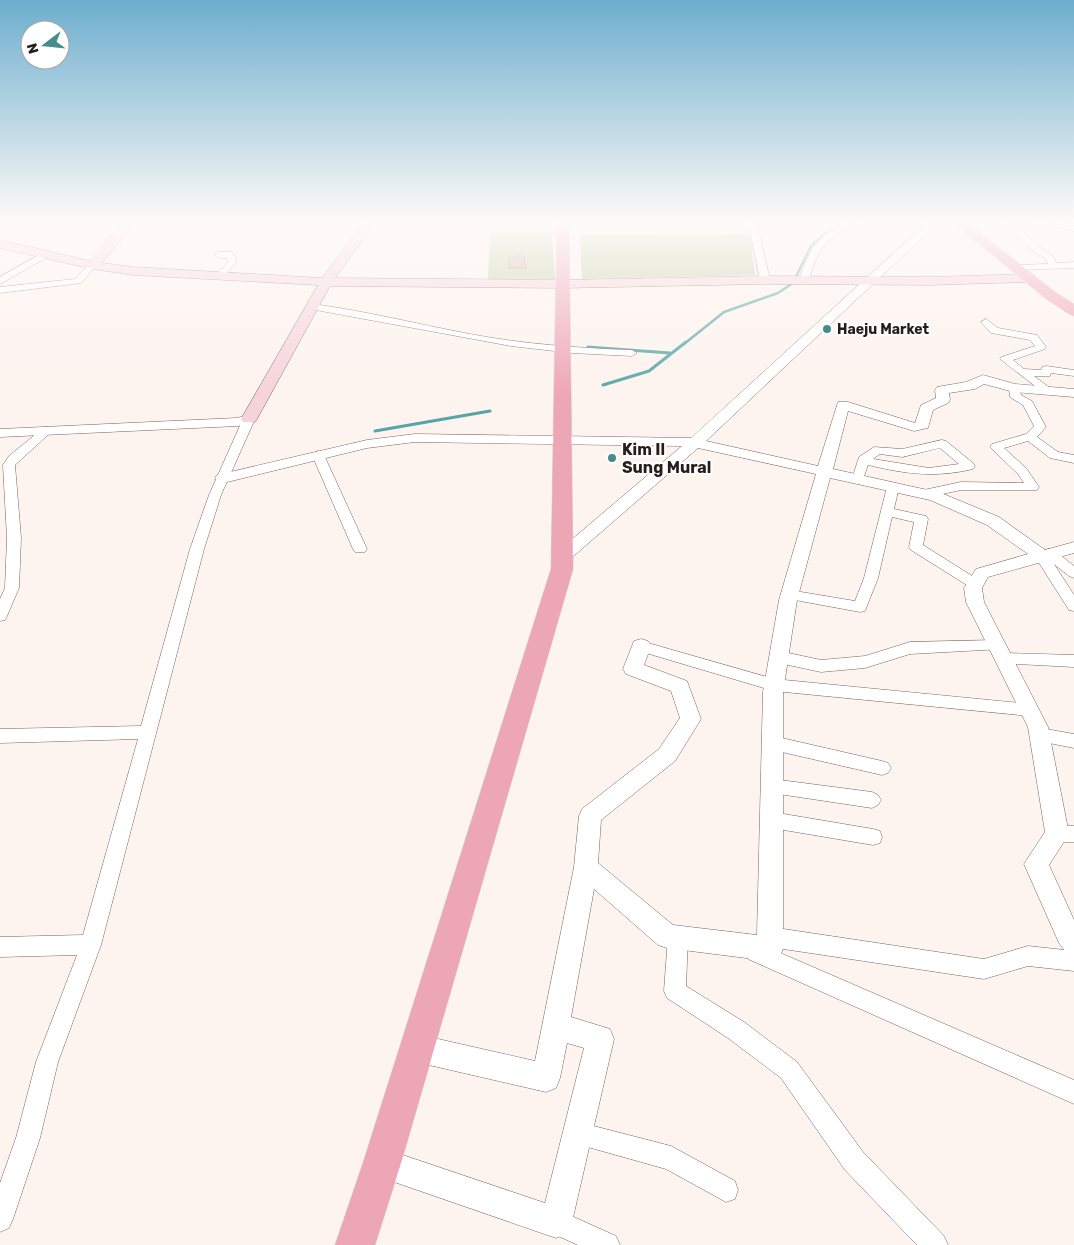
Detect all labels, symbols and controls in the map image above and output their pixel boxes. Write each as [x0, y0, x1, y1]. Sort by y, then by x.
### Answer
north arrow [20, 20, 70, 70]
text: N [23, 41, 43, 56]
place label: Haeju Market [837, 321, 930, 338]
marker: Haeju Market [821, 323, 833, 335]
place label: Kim Il Sung Mural [622, 440, 711, 477]
marker: Kim Il Sung Mural [606, 452, 618, 464]

